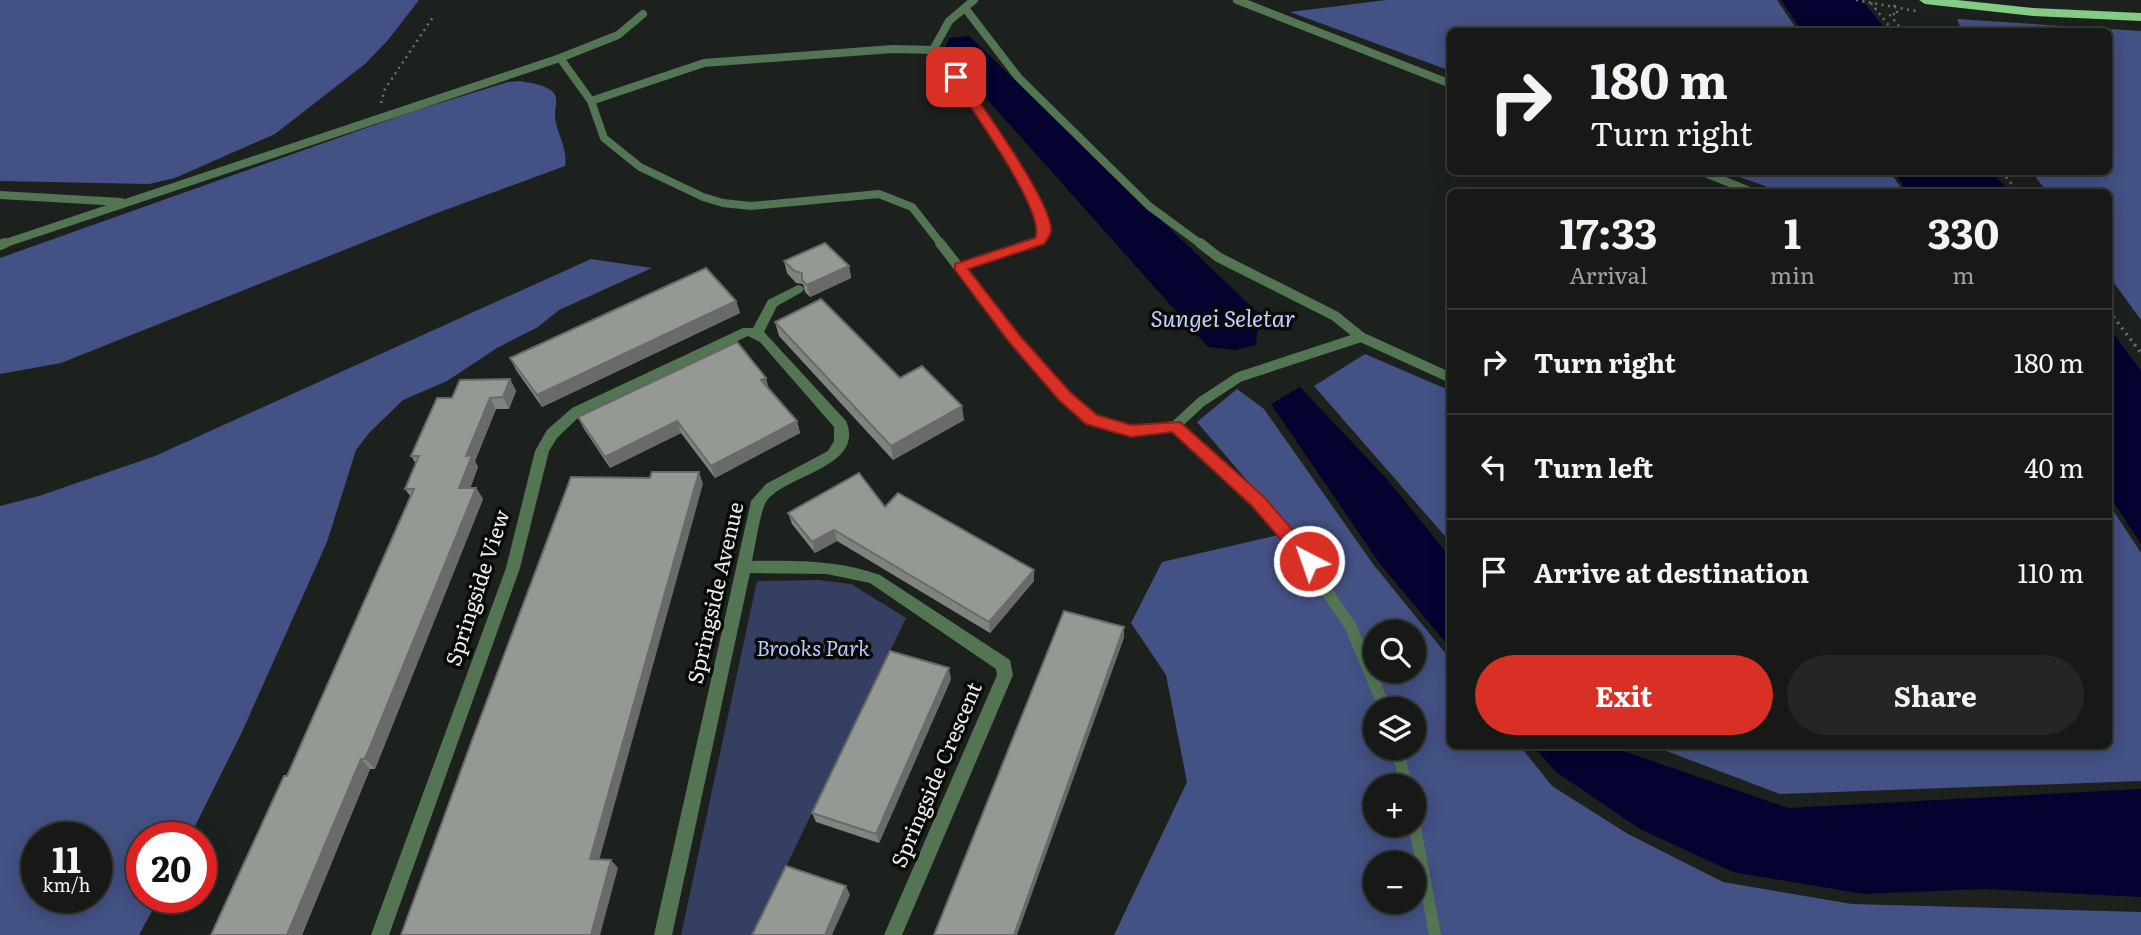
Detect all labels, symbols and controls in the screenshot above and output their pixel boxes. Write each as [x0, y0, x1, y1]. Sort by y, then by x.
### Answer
text: 180 m [1590, 41, 1728, 114]
pin [926, 47, 986, 107]
icon: right [1475, 56, 1566, 147]
icon: arrive [937, 58, 975, 96]
text: Turn right [1590, 108, 1752, 156]
text: 17:33 [1560, 200, 1657, 262]
text: 1 [1784, 200, 1801, 262]
text: 330 [1928, 200, 1999, 262]
text: Arrival [1569, 257, 1648, 291]
text: min [1770, 257, 1815, 291]
text: m [1952, 257, 1975, 291]
water label: Sungei Seletar [1150, 300, 1296, 334]
text: Turn right [1534, 342, 1676, 381]
text: 180 m [2014, 342, 2084, 381]
icon: right [1475, 343, 1513, 381]
text: Turn left [1534, 447, 1653, 486]
text: 40 m [2024, 447, 2084, 486]
icon: left [1475, 448, 1513, 486]
street label: Springside Avenue [678, 499, 750, 686]
street label: Springside View [436, 505, 515, 669]
position arrow [1272, 524, 1346, 598]
text: Arrive at destination [1534, 552, 1809, 591]
text: 110 m [2017, 552, 2084, 591]
icon: arrive [1475, 553, 1513, 591]
map controls [1363, 620, 1426, 914]
button: search [1363, 620, 1426, 683]
park label: Brooks Park [756, 631, 870, 662]
button: Exit [1475, 655, 1773, 735]
button: Share [1787, 655, 2084, 735]
street label: Springside Crescent [882, 676, 988, 872]
button: layers [1363, 697, 1426, 760]
button: + [1363, 774, 1426, 837]
speed limit sign: 20 [126, 822, 217, 913]
text: 11 [52, 832, 81, 884]
button: − [1363, 851, 1426, 914]
text: km/h [43, 871, 90, 898]

